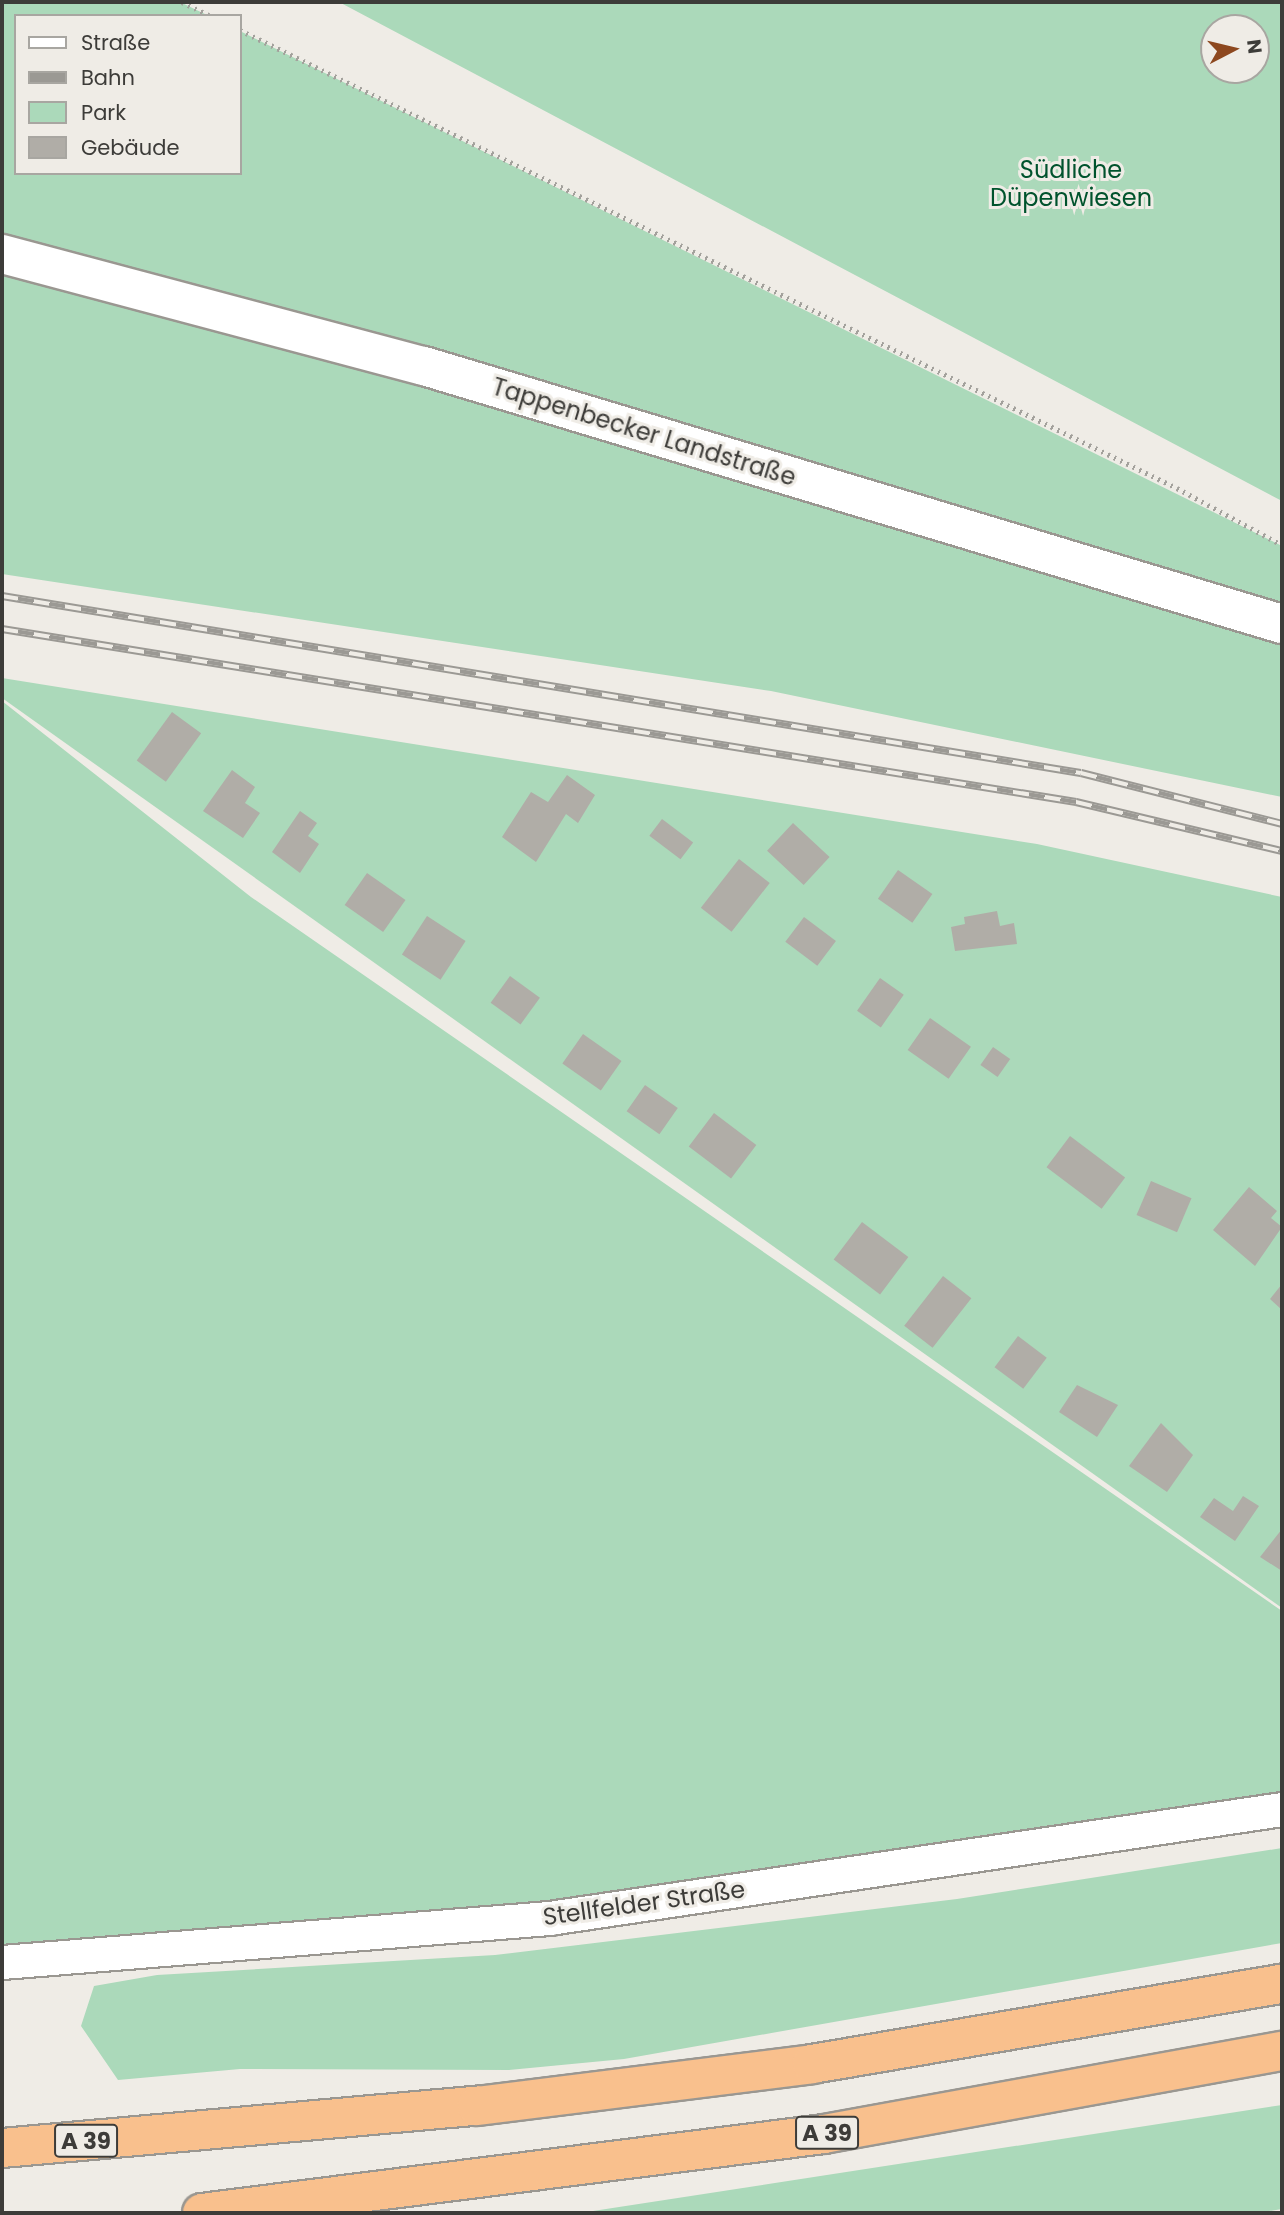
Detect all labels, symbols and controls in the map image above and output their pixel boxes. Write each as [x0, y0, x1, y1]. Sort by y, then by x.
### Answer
legend [14, 14, 242, 175]
north arrow [1200, 14, 1270, 84]
text: Straße [81, 28, 150, 57]
text: N [1240, 38, 1269, 55]
text: Bahn [81, 63, 135, 92]
text: Park [81, 98, 126, 127]
text: Gebäude [81, 133, 179, 162]
park label: Südliche Düpenwiesen [990, 156, 1152, 212]
street label: Tappenbecker Landstraße [489, 372, 799, 492]
street label: Stellfelder Straße [541, 1875, 747, 1931]
road number: A 39 [794, 2114, 860, 2152]
road number: A 39 [53, 2122, 119, 2160]

